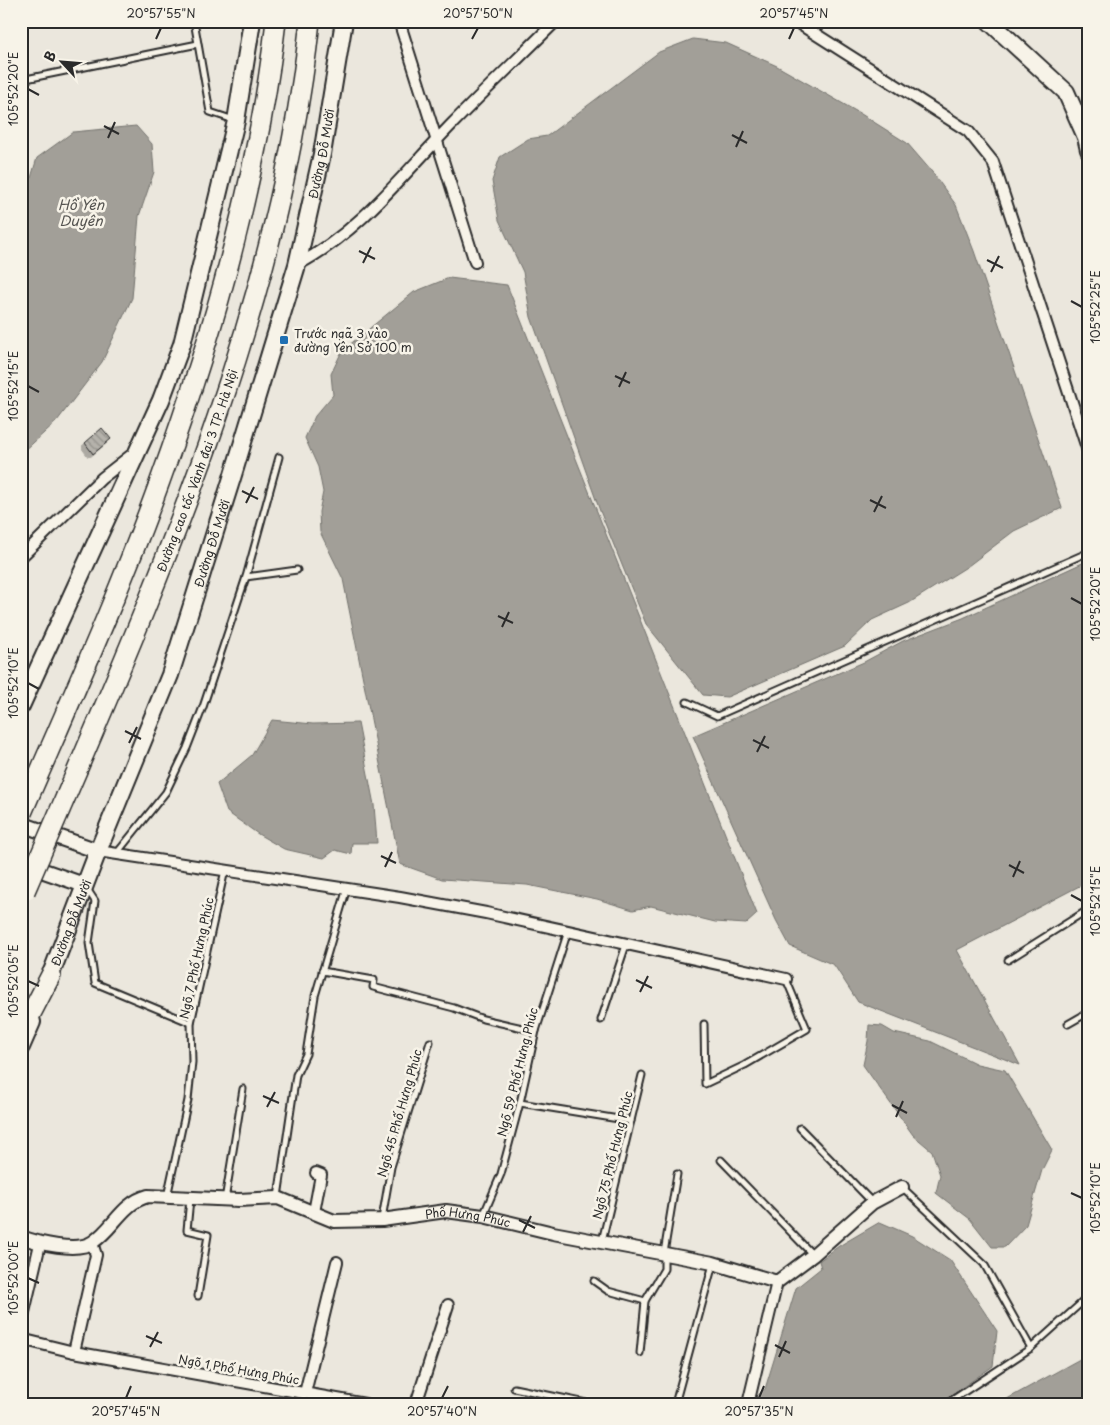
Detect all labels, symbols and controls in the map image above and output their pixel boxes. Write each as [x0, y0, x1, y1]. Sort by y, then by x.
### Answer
text: 20°57'55"N [126, 4, 196, 22]
text: 20°57'50"N [443, 4, 513, 22]
text: 20°57'45"N [760, 4, 828, 22]
north arrow [38, 38, 88, 88]
text: B [38, 47, 61, 65]
text: 105°52'20"E [4, 52, 22, 126]
street label: Đường Đỗ Mười [303, 107, 338, 200]
water label: Hồ Yên Duyên [58, 194, 105, 231]
text: 105°52'25"E [1086, 270, 1104, 344]
place label: Trước ngã 3 vào đường Yên Sở 100 m [294, 324, 412, 356]
marker: Trước ngã 3 vào đường Yên Sở 100 m [278, 334, 290, 346]
text: 105°52'15"E [4, 351, 22, 421]
street label: Đường cao tốc Vành đai 3 TP. Hà Nội [152, 367, 242, 575]
street label: Đường Đỗ Mười [189, 497, 234, 589]
text: 105°52'20"E [1086, 567, 1104, 641]
text: 105°52'10"E [4, 647, 22, 719]
text: 105°52'15"E [1086, 866, 1104, 936]
street label: Đường Đỗ Mười [46, 877, 95, 968]
street label: Ngõ 7 Phố Hưng Phúc [174, 895, 218, 1021]
text: 105°52'05"E [4, 944, 22, 1018]
street label: Ngõ 59 Phố Hưng Phúc [492, 1005, 542, 1139]
street label: Ngõ 45 Phố Hưng Phúc [372, 1047, 426, 1179]
street label: Ngõ 75 Phố Hưng Phúc [587, 1089, 637, 1221]
text: 105°52'10"E [1086, 1162, 1104, 1234]
street label: Phố Hưng Phúc [424, 1202, 512, 1231]
text: 105°52'00"E [4, 1241, 22, 1315]
street label: Ngõ 1 Phố Hưng Phúc [177, 1350, 301, 1388]
text: 20°57'45"N [92, 1402, 160, 1420]
text: 20°57'40"N [407, 1402, 477, 1420]
text: 20°57'35"N [724, 1402, 794, 1420]

